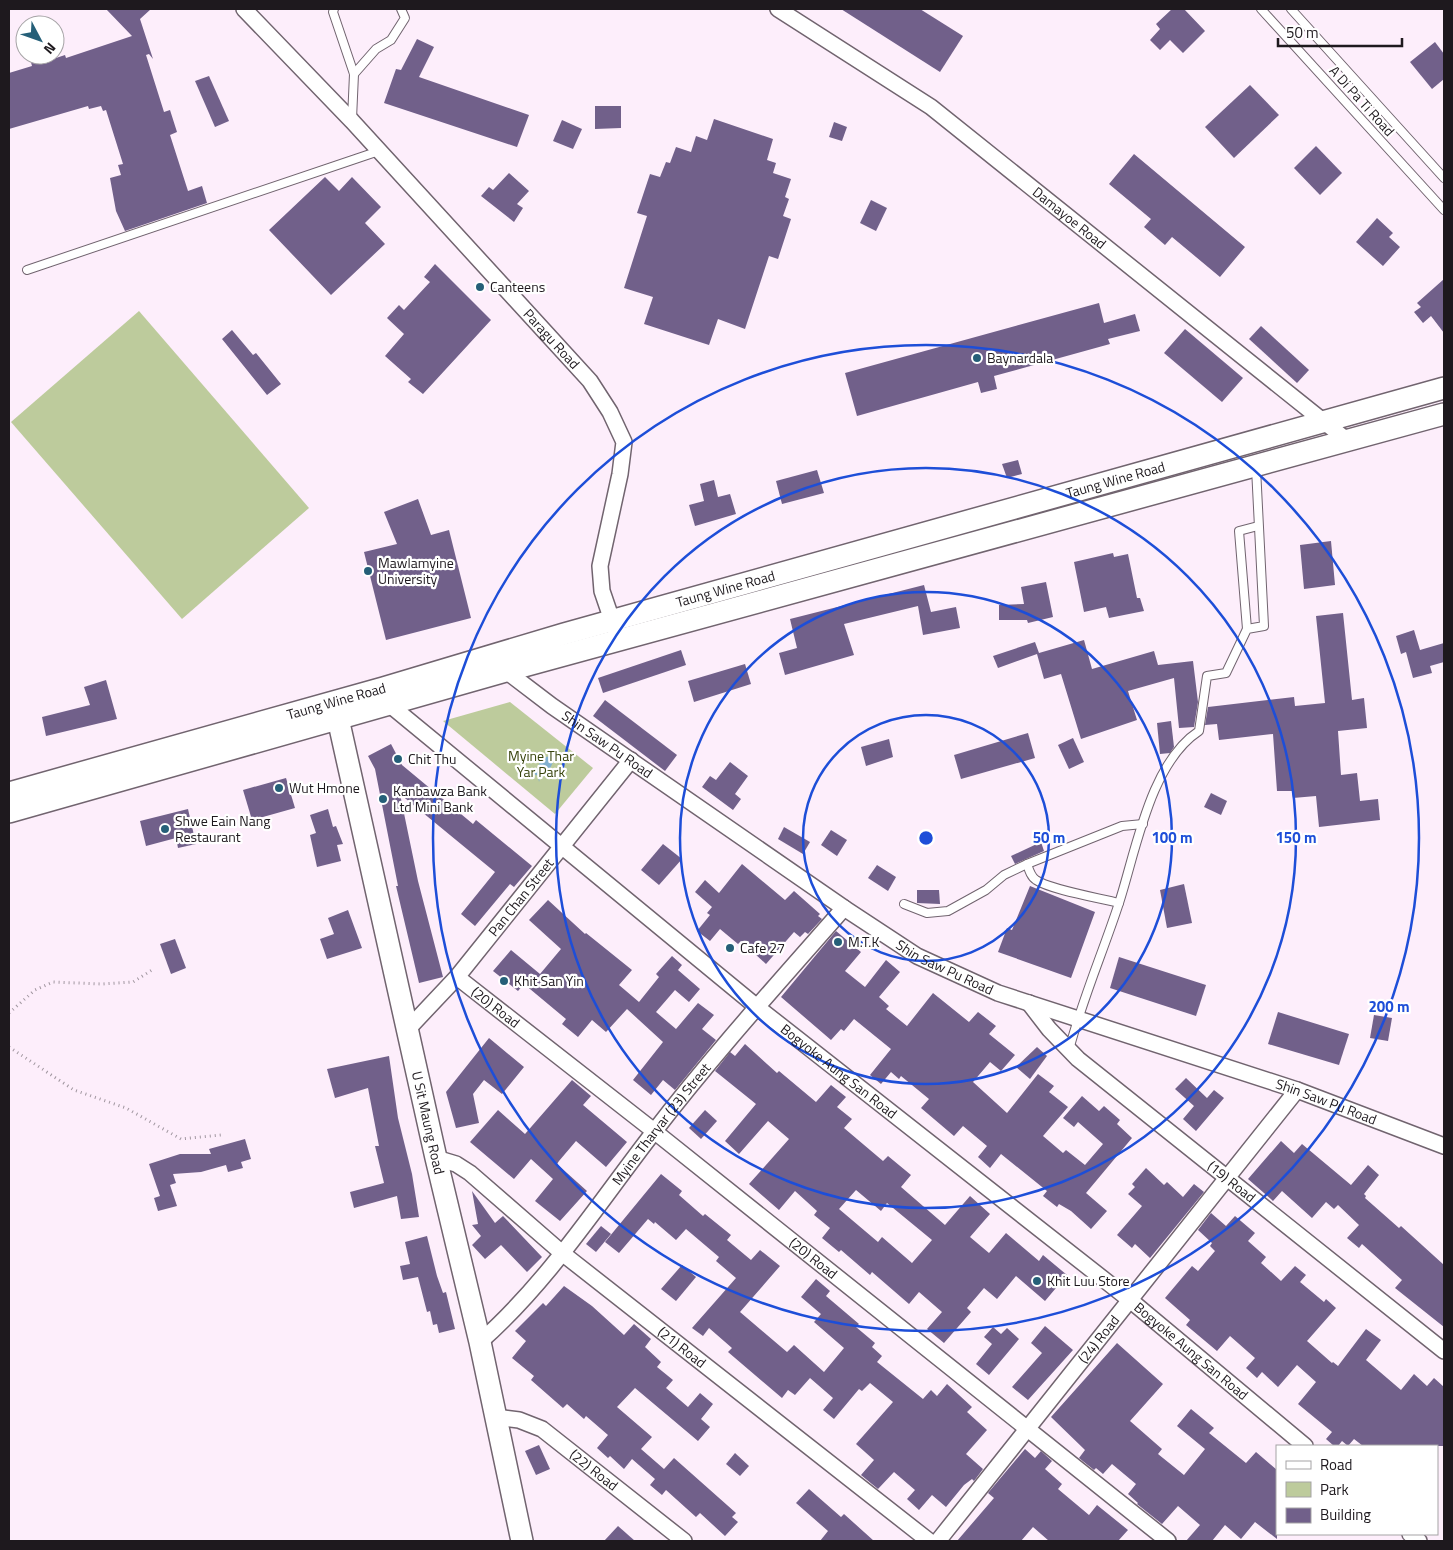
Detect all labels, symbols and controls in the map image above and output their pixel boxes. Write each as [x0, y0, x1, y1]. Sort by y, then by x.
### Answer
north arrow [15, 15, 65, 65]
scale bar [1278, 15, 1402, 47]
text: 50 m [1286, 21, 1319, 44]
text: N [39, 38, 61, 59]
street label: A Di Pa Ti Road [1325, 61, 1400, 141]
street label: Damayoe Road [1028, 181, 1111, 254]
place label: Canteens [490, 276, 545, 297]
marker: Canteens [474, 281, 486, 293]
street label: Paragu Road [519, 304, 585, 373]
place label: Baynardala [987, 347, 1053, 368]
marker: Baynardala [971, 352, 983, 364]
street label: Taung Wine Road [1063, 456, 1167, 503]
place label: Mawlamyine University [378, 552, 454, 589]
marker: Mawlamyine University [362, 565, 374, 577]
street label: Taung Wine Road [673, 565, 777, 612]
street label: Taung Wine Road [284, 677, 388, 725]
street label: Shin Saw Pu Road [558, 705, 657, 783]
park label: Myine Thar Yar Park [508, 745, 574, 782]
place label: Chit Thu [408, 748, 457, 769]
marker: Chit Thu [392, 753, 404, 765]
place label: Wut Hmone [289, 777, 360, 798]
place label: Kanbawza Bank Ltd Mini Bank [393, 780, 487, 817]
marker: Wut Hmone [273, 782, 285, 794]
marker: Kanbawza Bank Ltd Mini Bank [377, 793, 389, 805]
place label: Shwe Eain Nang Restaurant [175, 810, 270, 847]
marker: Shwe Eain Nang Restaurant [159, 823, 171, 835]
text: 50 m [1033, 826, 1065, 849]
text: 100 m [1151, 826, 1193, 849]
text: 150 m [1275, 826, 1317, 849]
centre of rings [917, 829, 935, 847]
street label: Pan Chan Street [483, 853, 558, 941]
place label: M.T.K [848, 931, 879, 952]
street label: Shin Saw Pu Road [892, 934, 997, 1000]
marker: M.T.K [832, 936, 844, 948]
place label: Cafe 27 [740, 937, 785, 958]
marker: Cafe 27 [724, 942, 736, 954]
place label: Khit San Yin [514, 970, 584, 991]
marker: Khit San Yin [498, 975, 510, 987]
street label: (20) Road [467, 981, 525, 1032]
text: 200 m [1368, 995, 1410, 1018]
street label: Bogyoke Aung San Road [776, 1018, 902, 1123]
street label: Myine Tharyar (23) Street [606, 1058, 715, 1189]
street label: U Sit Maung Road [407, 1069, 451, 1176]
street label: Shin Saw Pu Road [1273, 1073, 1380, 1129]
street label: (19) Road [1203, 1155, 1261, 1207]
street label: (20) Road [785, 1232, 842, 1284]
place label: Khit Luu Store [1047, 1270, 1130, 1291]
marker: Khit Luu Store [1031, 1275, 1043, 1287]
street label: Bogyoke Aung San Road [1130, 1297, 1253, 1405]
street label: (24) Road [1072, 1310, 1124, 1367]
street label: (21) Road [654, 1321, 711, 1372]
street label: (22) Road [566, 1444, 623, 1495]
legend [1276, 1445, 1438, 1535]
text: Road [1320, 1453, 1352, 1476]
text: Park [1320, 1478, 1349, 1501]
text: Building [1320, 1503, 1371, 1526]

